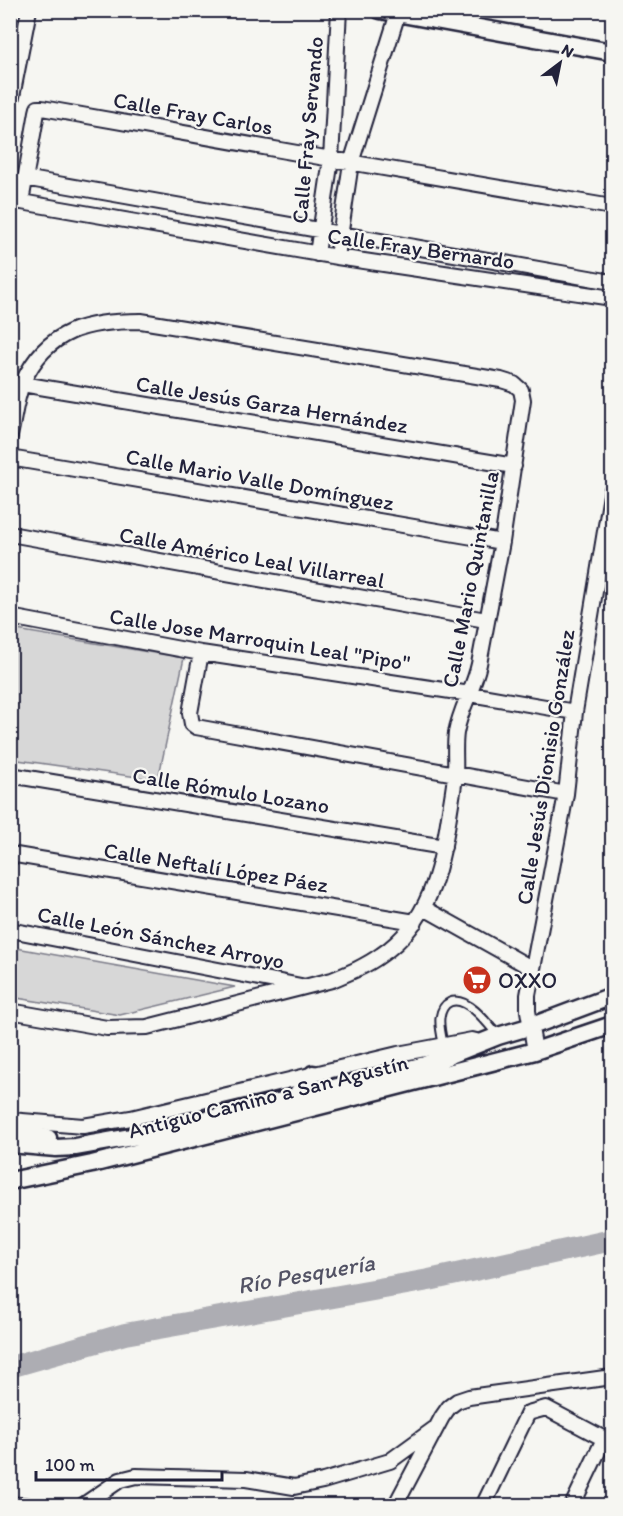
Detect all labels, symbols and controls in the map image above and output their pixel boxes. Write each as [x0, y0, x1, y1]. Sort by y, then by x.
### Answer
north arrow [530, 33, 590, 93]
street label: Calle Fray Servando [286, 35, 329, 225]
text: N [558, 40, 577, 62]
street label: Calle Fray Carlos [111, 86, 275, 141]
street label: Calle Fray Bernardo [326, 222, 516, 275]
street label: Calle Jesús Garza Hernández [134, 370, 410, 439]
street label: Calle Mario Valle Domínguez [124, 443, 396, 516]
street label: Calle Mario Quintanilla [436, 468, 505, 690]
street label: Calle Américo Leal Villarreal [117, 521, 387, 594]
street label: Calle Jose Marroquin Leal "Pipo" [108, 602, 412, 677]
street label: Calle Jesús Dionisio González [510, 627, 581, 907]
street label: Calle Rómulo Lozano [131, 762, 331, 819]
street label: Calle Neftalí López Páez [102, 836, 330, 899]
street label: Calle León Sánchez Arroyo [35, 900, 287, 975]
supermarket icon: OXXO [461, 964, 493, 996]
place label: OXXO [498, 967, 557, 994]
street label: Antiguo Camino a San Agustín [125, 1049, 411, 1144]
water label: Río Pesquería [235, 1247, 378, 1300]
scale bar [36, 1444, 222, 1482]
text: 100 m [45, 1454, 95, 1476]

